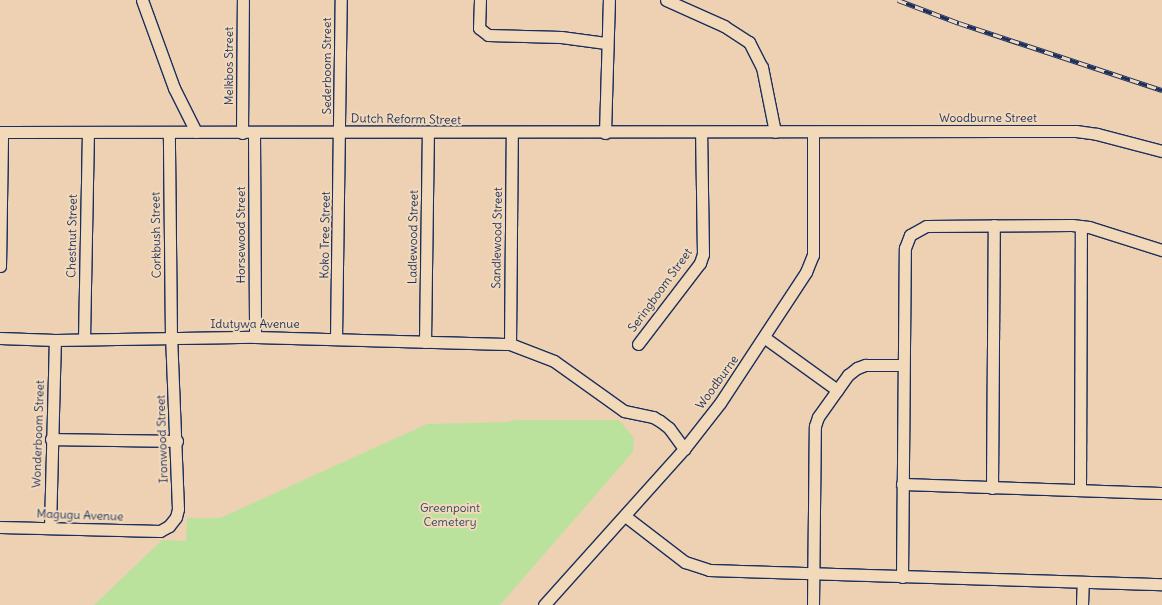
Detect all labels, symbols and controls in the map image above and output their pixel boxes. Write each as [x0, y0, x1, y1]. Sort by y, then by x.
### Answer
street label: Sederboom Street [320, 17, 334, 115]
street label: Melkbos Street [222, 27, 236, 105]
street label: Dutch Reform Street [351, 111, 461, 127]
street label: Woodburne Street [939, 111, 1037, 125]
street label: Horsewood Street [234, 186, 248, 284]
street label: Sandlewood Street [489, 187, 505, 289]
street label: Ladlewood Street [405, 190, 421, 284]
street label: Koko Tree Street [317, 191, 333, 279]
street label: Corkbush Street [148, 192, 164, 278]
street label: Chestnut Street [64, 194, 80, 278]
street label: Seringboom Street [625, 245, 695, 335]
street label: Idutywa Avenue [210, 317, 300, 331]
street label: Woodburne [693, 352, 741, 412]
street label: Wonderboom Street [29, 380, 47, 488]
street label: Ironwood Street [153, 395, 171, 483]
park label: Greenpoint Cemetery [420, 501, 480, 529]
street label: Magugu Avenue [36, 506, 124, 524]

